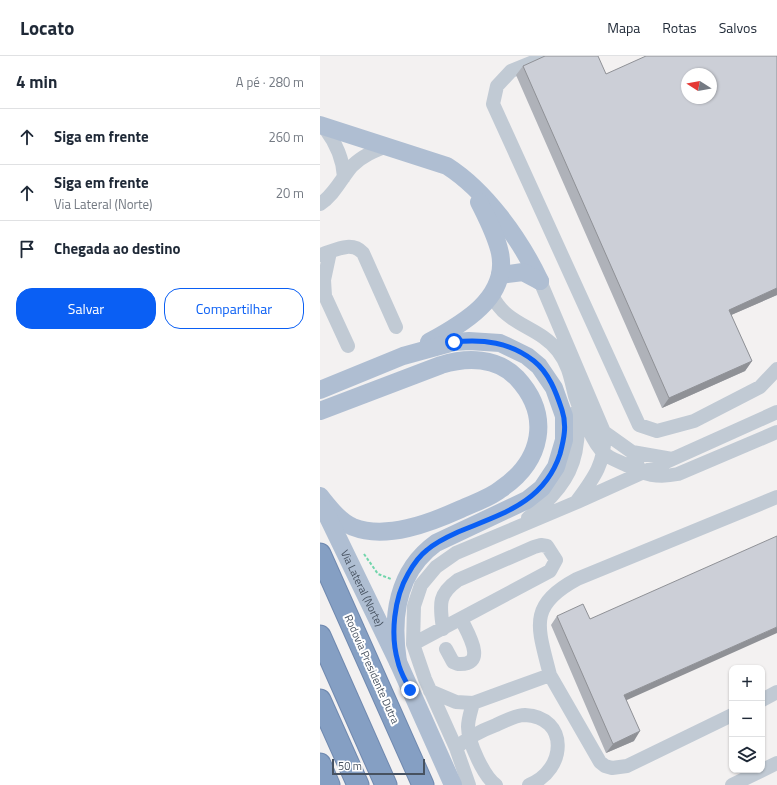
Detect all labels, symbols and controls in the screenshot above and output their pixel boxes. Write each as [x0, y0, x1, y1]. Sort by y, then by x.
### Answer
text: Locato [20, 13, 74, 42]
text: Mapa [607, 17, 640, 38]
text: Rotas [662, 17, 697, 38]
text: Salvos [719, 17, 757, 38]
north arrow [681, 68, 717, 104]
text: 4 min [16, 69, 57, 95]
text: A pé · 280 m [236, 72, 304, 92]
text: Siga em frente [54, 125, 149, 148]
icon: ahead [16, 126, 38, 148]
text: 260 m [268, 127, 304, 147]
text: Siga em frente [54, 171, 149, 194]
icon: ahead [16, 182, 38, 204]
text: 20 m [276, 183, 304, 203]
text: Via Lateral (Norte) [54, 194, 153, 214]
text: Chegada ao destino [54, 237, 180, 260]
icon: arrive [16, 238, 38, 260]
button: Salvar [16, 288, 156, 329]
button: Compartilhar [164, 288, 304, 329]
route start [445, 333, 463, 351]
street label: Via Lateral (Norte) [337, 547, 388, 629]
street label: Rodovia Presidente Dutra [341, 612, 404, 727]
map controls [729, 665, 765, 773]
button: + [729, 665, 765, 701]
route end [401, 681, 419, 699]
button: − [729, 701, 765, 737]
button: layers [729, 737, 765, 773]
scale bar [332, 757, 425, 776]
text: 50 m [338, 758, 362, 774]

